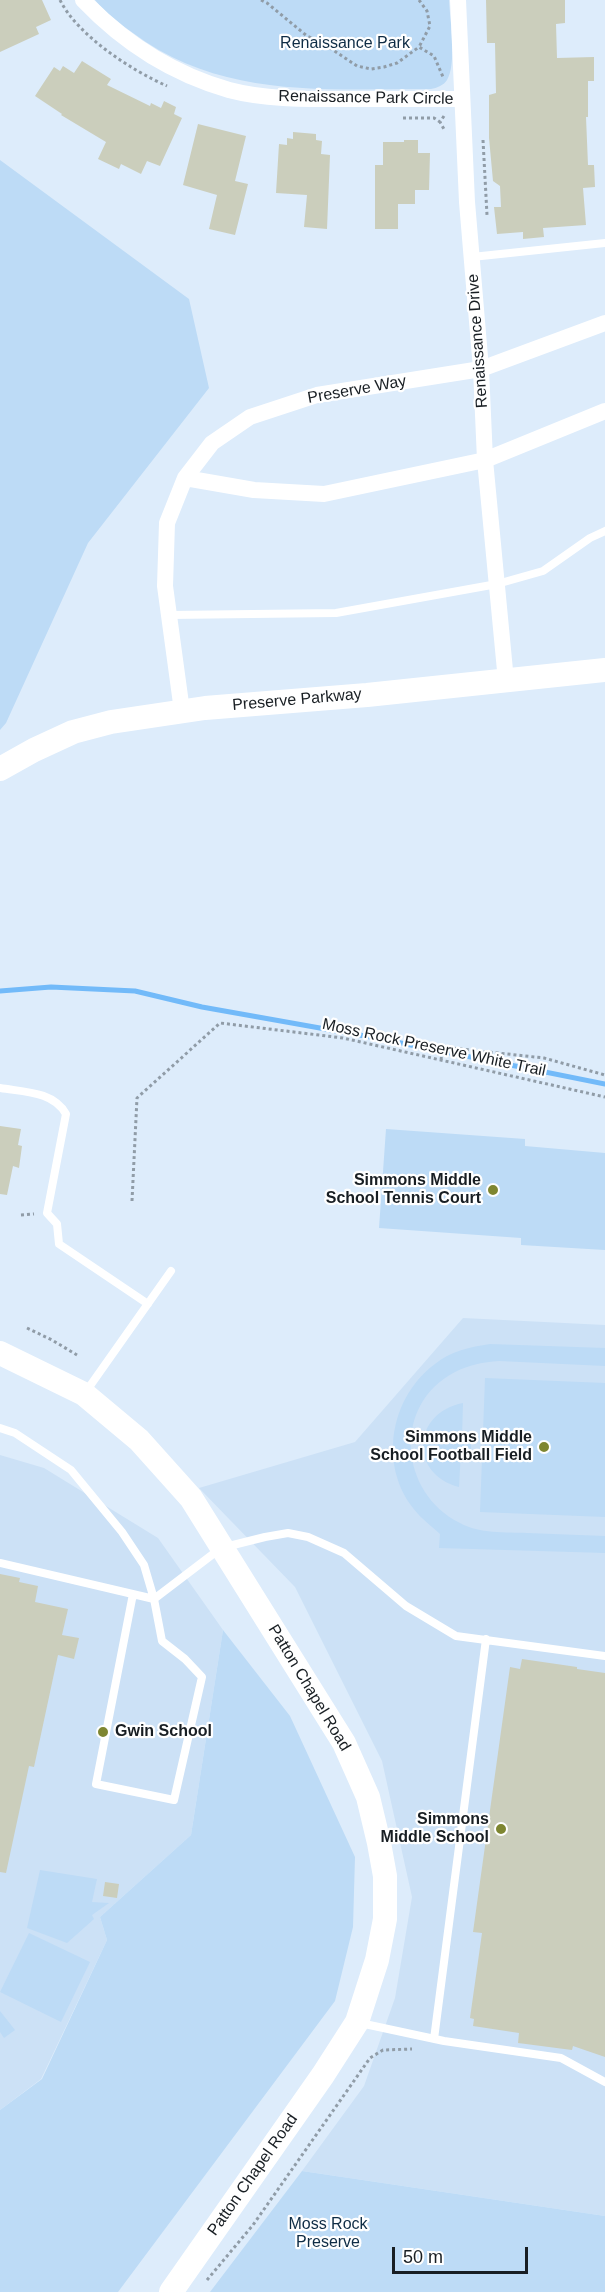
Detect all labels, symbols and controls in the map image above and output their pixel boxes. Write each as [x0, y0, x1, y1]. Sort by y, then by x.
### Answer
park label: Renaissance Park [280, 34, 410, 54]
street label: Renaissance Park Circle [278, 87, 454, 109]
street label: Renaissance Drive [464, 273, 492, 409]
street label: Preserve Way [306, 372, 408, 408]
street label: Preserve Parkway [232, 685, 362, 715]
street label: Moss Rock Preserve White Trail [321, 1015, 547, 1081]
place label: Simmons Middle School Tennis Court [326, 1171, 481, 1209]
marker: Simmons Middle School Tennis Court [486, 1183, 500, 1197]
place label: Simmons Middle School Football Field [370, 1428, 532, 1466]
marker: Simmons Middle School Football Field [537, 1440, 551, 1454]
street label: Patton Chapel Road [264, 1621, 354, 1755]
place label: Gwin School [115, 1722, 212, 1742]
marker: Gwin School [96, 1725, 110, 1739]
place label: Simmons Middle School [381, 1810, 489, 1848]
marker: Simmons Middle School [494, 1822, 508, 1836]
street label: Patton Chapel Road [204, 2110, 302, 2240]
park label: Moss Rock Preserve [288, 2215, 368, 2253]
scale bar [395, 2235, 532, 2273]
text: 50 m [403, 2247, 443, 2267]

